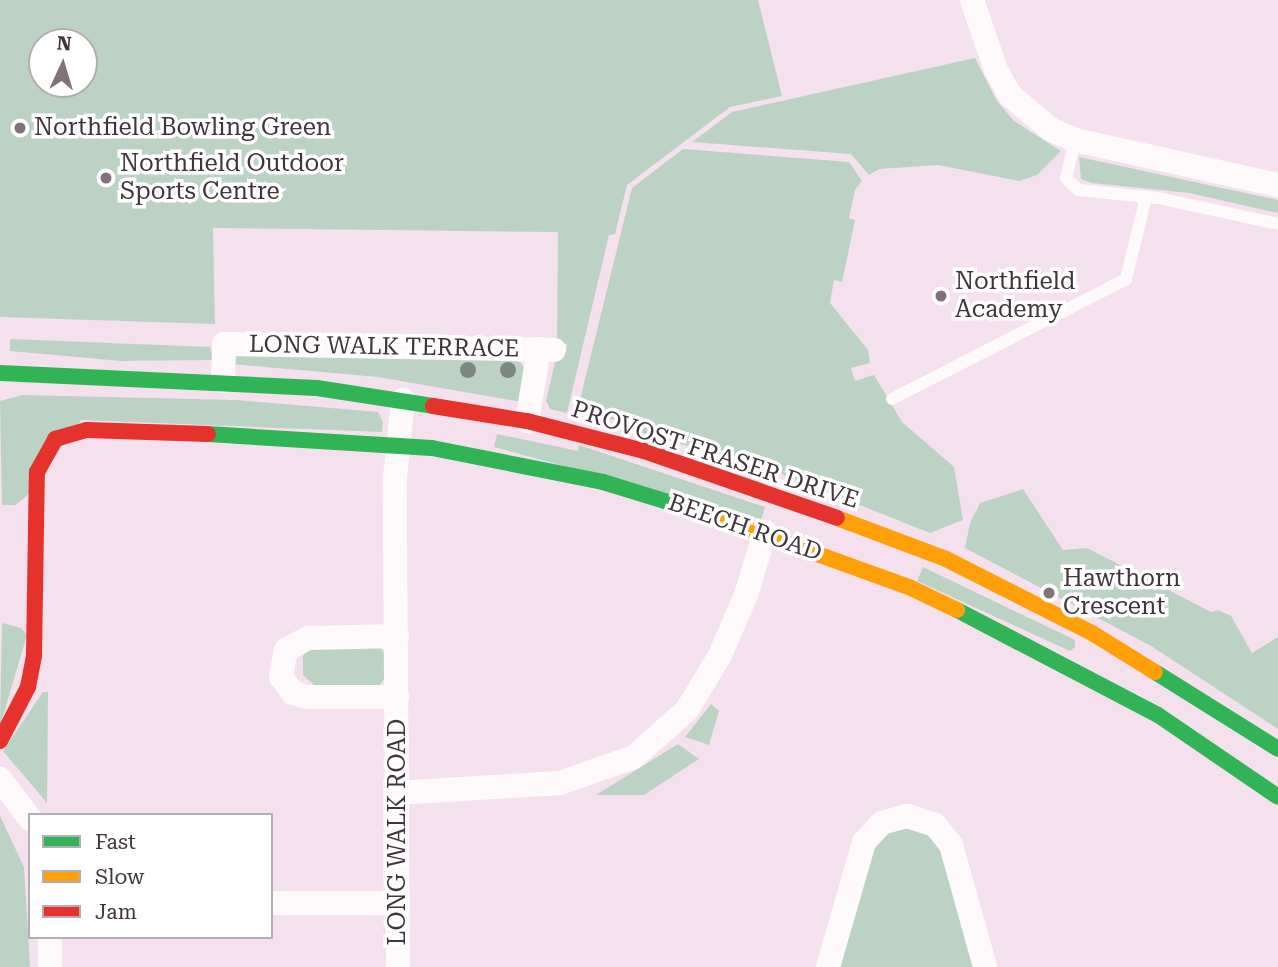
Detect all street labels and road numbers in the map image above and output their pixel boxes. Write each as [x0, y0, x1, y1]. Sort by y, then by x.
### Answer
street label: LONG WALK TERRACE [249, 330, 519, 364]
street label: PROVOST FRASER DRIVE [568, 395, 862, 515]
street label: BEECH ROAD [665, 488, 825, 568]
street label: LONG WALK ROAD [384, 719, 412, 945]

